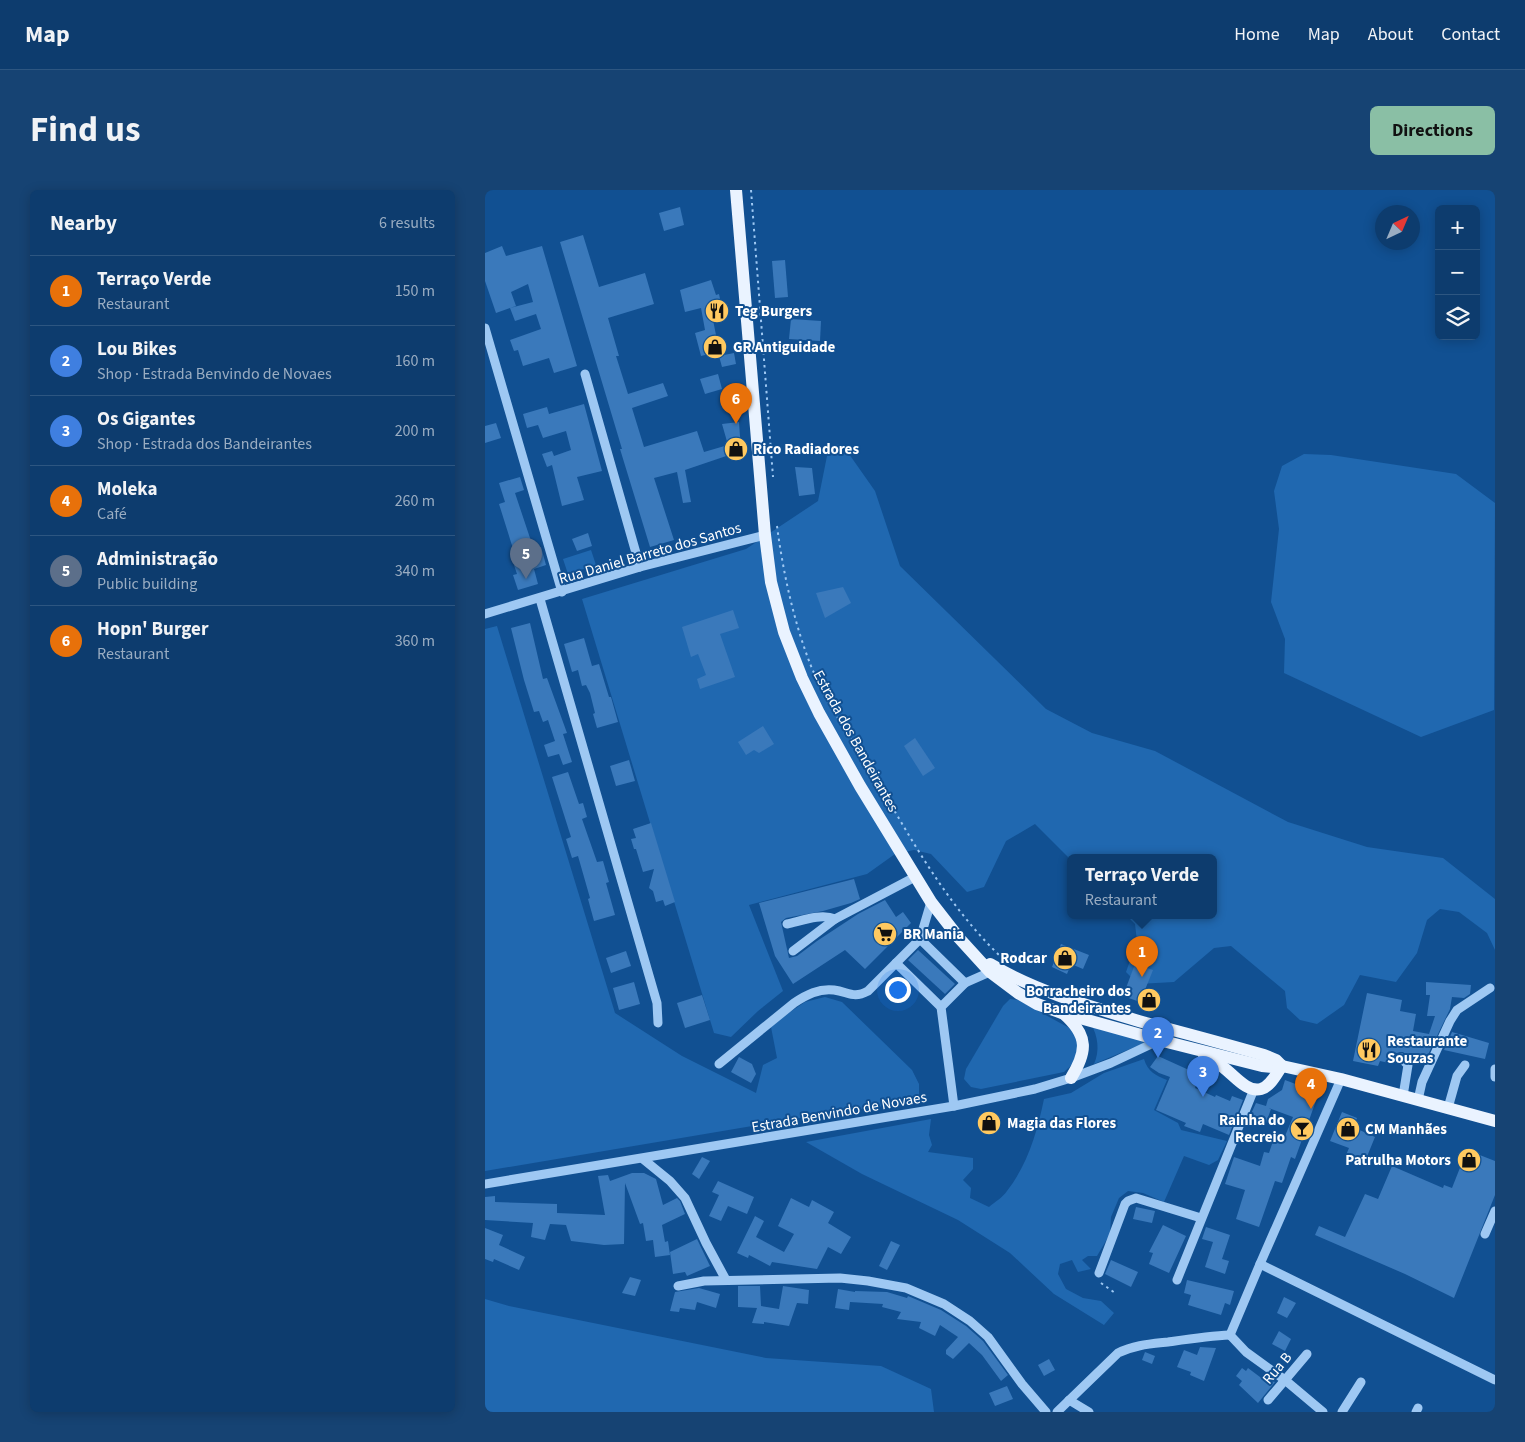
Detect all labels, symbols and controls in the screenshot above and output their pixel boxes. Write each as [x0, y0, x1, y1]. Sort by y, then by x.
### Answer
text: Map [25, 17, 70, 52]
text: Home [1234, 22, 1280, 47]
text: Map [1308, 22, 1340, 47]
text: About [1368, 22, 1413, 47]
text: Contact [1441, 22, 1500, 47]
text: Find us [30, 105, 140, 155]
button: Directions [1370, 106, 1495, 155]
north arrow [1375, 205, 1420, 250]
map controls [1435, 205, 1480, 340]
button: + [1435, 205, 1480, 250]
text: Nearby [50, 208, 117, 238]
text: 6 results [379, 212, 435, 234]
button: − [1435, 250, 1480, 295]
text: Terraço Verde [97, 266, 211, 293]
text: 1 [62, 280, 70, 302]
text: 150 m [395, 280, 435, 302]
text: Restaurant [97, 293, 170, 315]
button: layers [1435, 295, 1480, 340]
restaurant icon: Teg Burgers [704, 298, 730, 324]
place label: Teg Burgers [735, 301, 813, 322]
shop icon: GR Antiguidade [702, 334, 728, 360]
text: Lou Bikes [97, 336, 177, 363]
place label: GR Antiguidade [733, 337, 836, 358]
text: 2 [62, 350, 70, 372]
text: 160 m [395, 350, 435, 372]
text: Shop · Estrada Benvindo de Novaes [97, 363, 332, 385]
pin: 6 [720, 383, 752, 424]
text: Os Gigantes [97, 406, 195, 433]
text: 3 [62, 420, 70, 442]
text: 200 m [395, 420, 435, 442]
text: Shop · Estrada dos Bandeirantes [97, 433, 312, 455]
shop icon: Rico Radiadores [723, 436, 749, 462]
place label: Rico Radiadores [753, 439, 859, 460]
text: Moleka [97, 476, 158, 503]
text: 4 [62, 490, 70, 512]
text: 260 m [395, 490, 435, 512]
text: Café [97, 503, 127, 525]
street label: Rua Daniel Barreto dos Santos [556, 517, 744, 590]
pin: 5 [510, 538, 542, 579]
text: Administração [97, 546, 218, 573]
text: 5 [62, 560, 70, 582]
text: 340 m [395, 560, 435, 582]
text: Public building [97, 573, 197, 595]
text: Hopn' Burger [97, 616, 208, 643]
text: 6 [62, 630, 70, 652]
text: 360 m [395, 630, 435, 652]
text: Restaurant [97, 643, 170, 665]
street label: Estrada dos Bandeirantes [808, 667, 903, 816]
popup [1067, 854, 1217, 919]
text: Terraço Verde [1085, 862, 1199, 889]
text: Restaurant [1085, 889, 1157, 911]
supermarket icon: BR Mania [872, 921, 898, 947]
place label: BR Mania [903, 924, 964, 945]
pin: 1 [1126, 936, 1158, 977]
shop icon: Rodcar [1052, 945, 1078, 971]
place label: Rodcar [1000, 948, 1047, 969]
your location [885, 977, 911, 1003]
place label: Borracheiro dos Bandeirantes [1026, 981, 1131, 1019]
shop icon: Borracheiro dos Bandeirantes [1136, 987, 1162, 1013]
pin: 2 [1142, 1017, 1174, 1058]
place label: Restaurante Souzas [1387, 1031, 1468, 1069]
restaurant icon: Restaurante Souzas [1356, 1037, 1382, 1063]
pin: 3 [1187, 1056, 1219, 1097]
pin: 4 [1295, 1068, 1327, 1109]
street label: Estrada Benvindo de Novaes [750, 1087, 928, 1138]
shop icon: Magia das Flores [976, 1110, 1002, 1136]
place label: Rainha do Recreio [1219, 1110, 1285, 1148]
place label: Magia das Flores [1007, 1113, 1117, 1134]
bar icon: Rainha do Recreio [1289, 1116, 1315, 1142]
shop icon: CM Manhães [1335, 1116, 1361, 1142]
place label: CM Manhães [1365, 1119, 1447, 1140]
shop icon: Patrulha Motors [1456, 1147, 1482, 1173]
place label: Patrulha Motors [1345, 1150, 1451, 1171]
street label: Rua B [1258, 1348, 1297, 1389]

